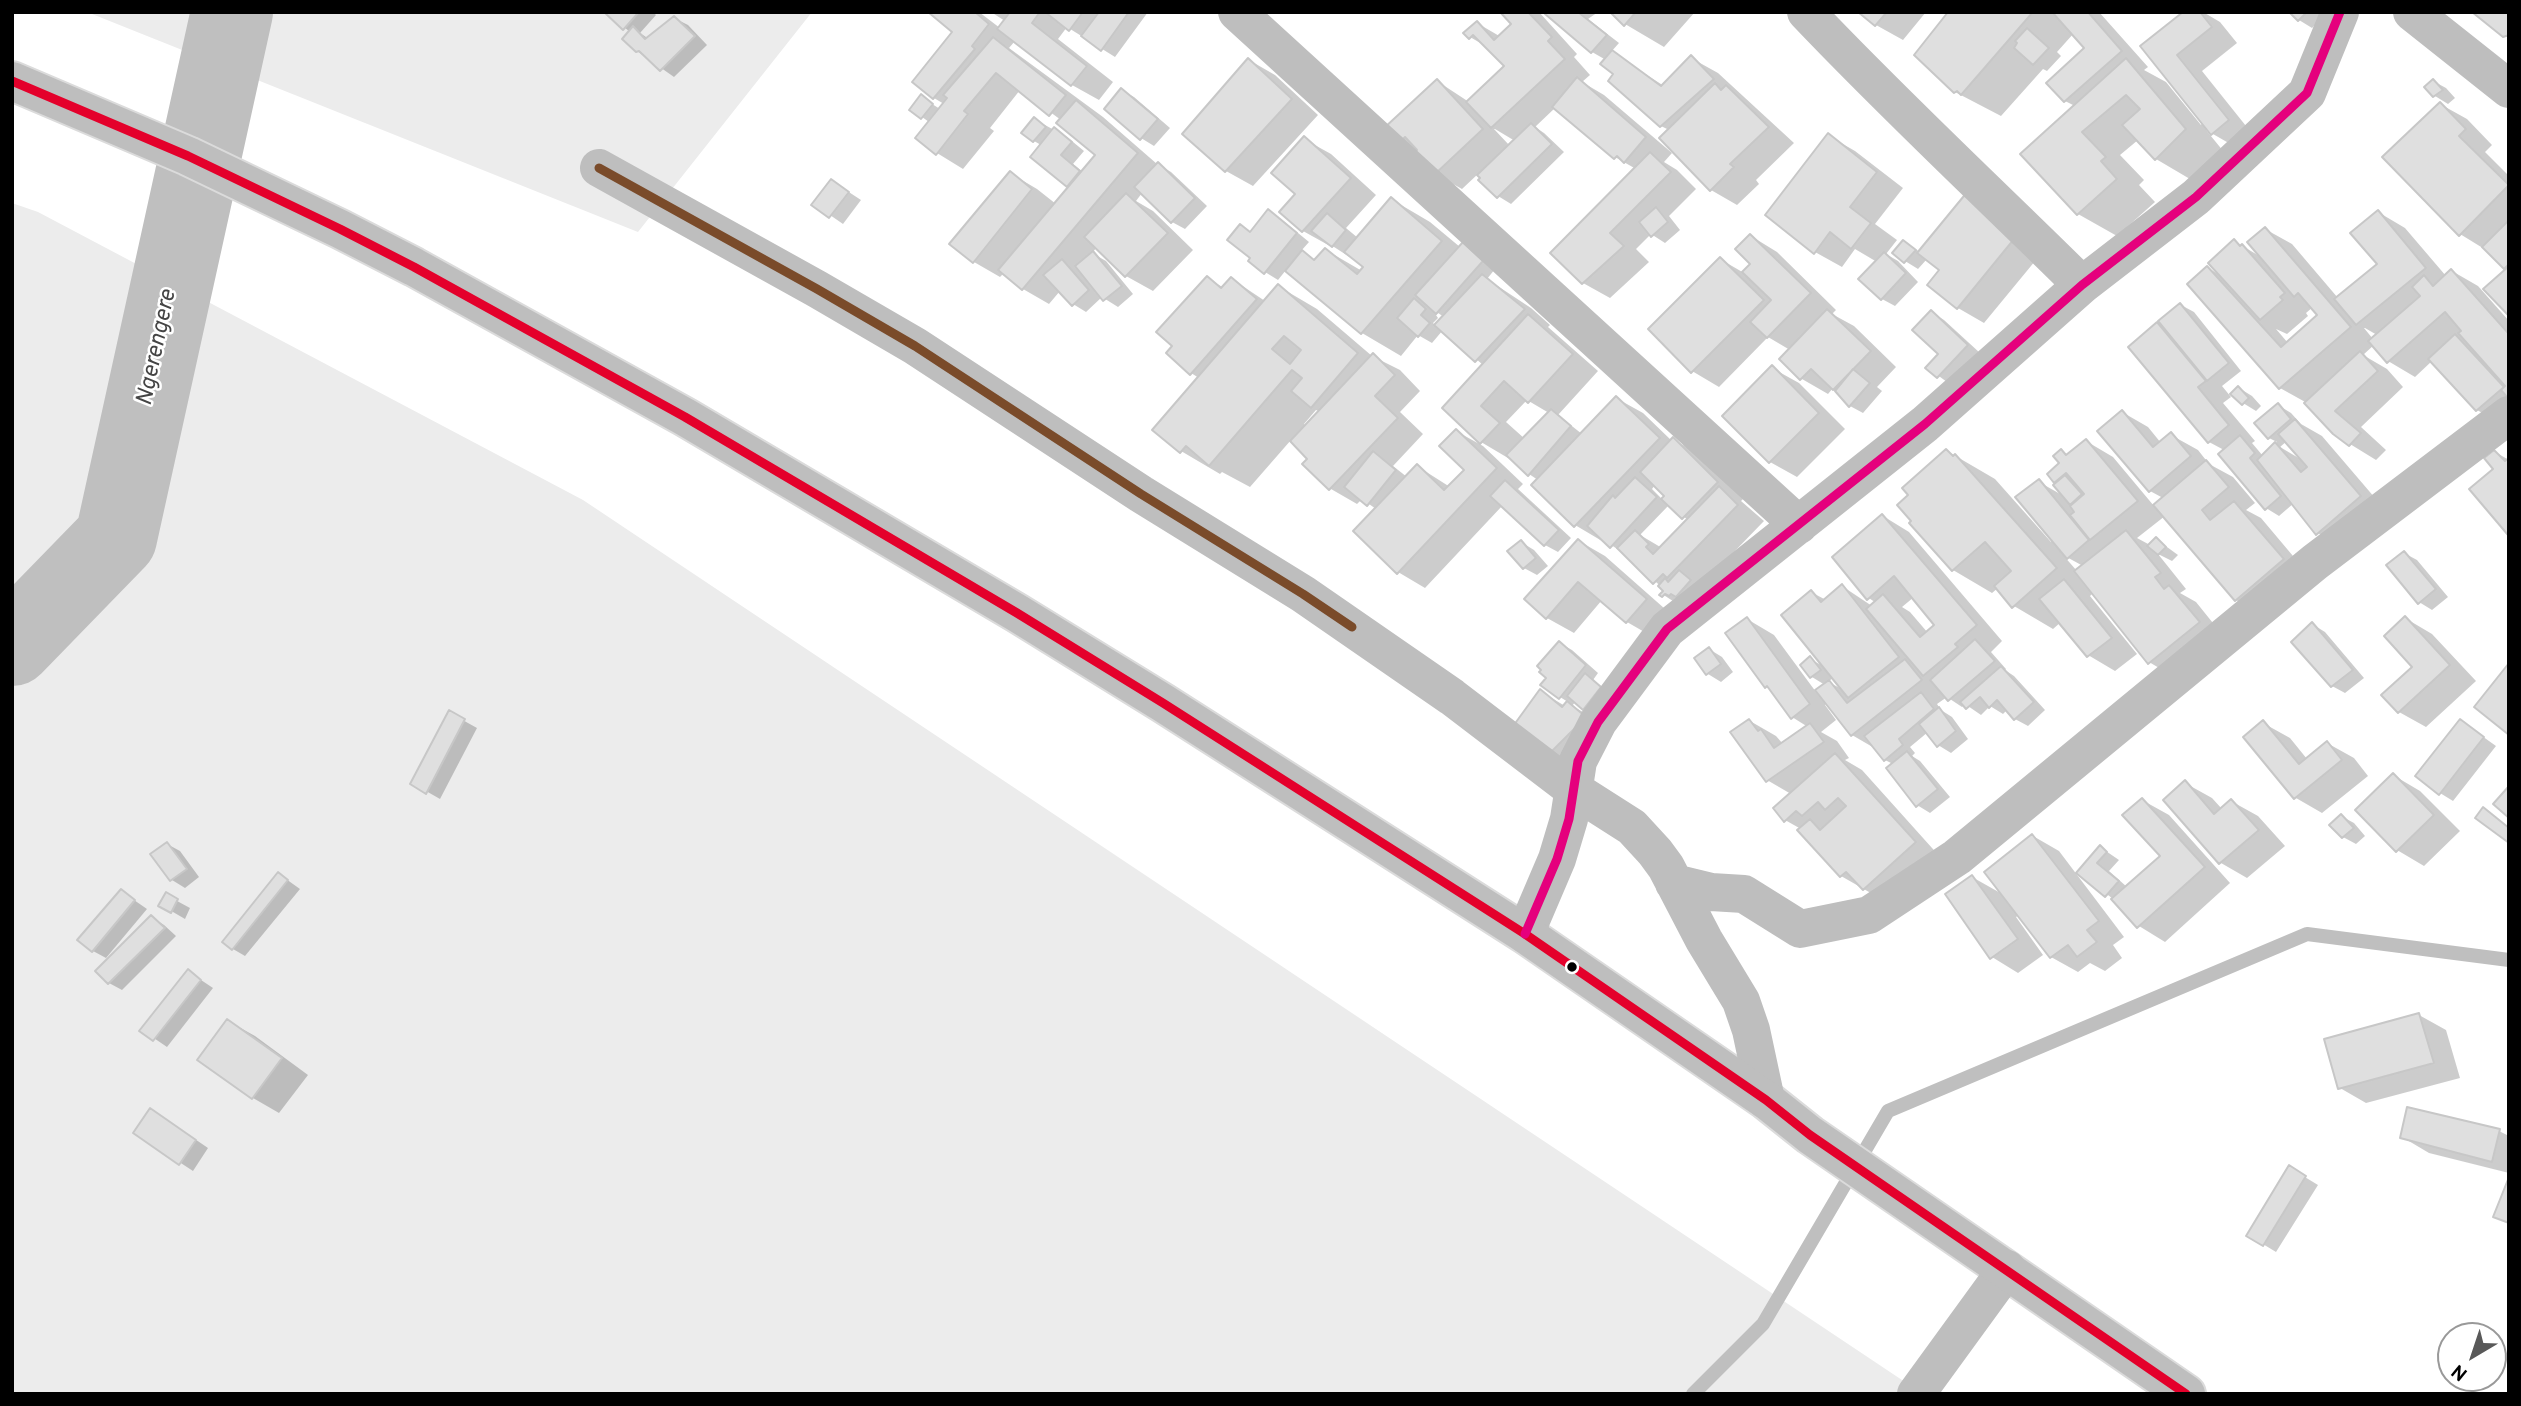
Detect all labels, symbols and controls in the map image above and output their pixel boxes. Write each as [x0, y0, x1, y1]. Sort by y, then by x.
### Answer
water label: Ngerengere [132, 288, 184, 408]
unlabelled marker [1565, 960, 1579, 974]
north arrow [2437, 1322, 2507, 1392]
text: N [2447, 1358, 2473, 1385]

